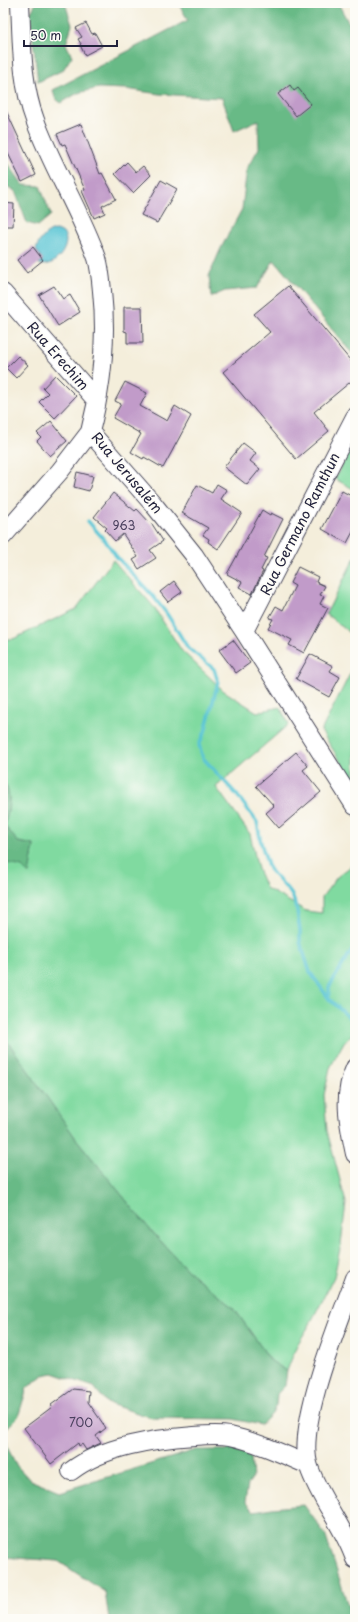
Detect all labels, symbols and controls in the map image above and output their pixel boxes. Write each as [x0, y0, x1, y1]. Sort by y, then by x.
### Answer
scale bar [24, 22, 117, 48]
text: 50 m [30, 26, 61, 44]
street label: Rua Erechim [23, 317, 94, 395]
street label: Rua Jerusalém [87, 427, 168, 518]
street label: Rua Germano Ramthun [254, 449, 345, 599]
house number: 963 [113, 516, 136, 534]
house number: 700 [69, 1413, 93, 1431]

